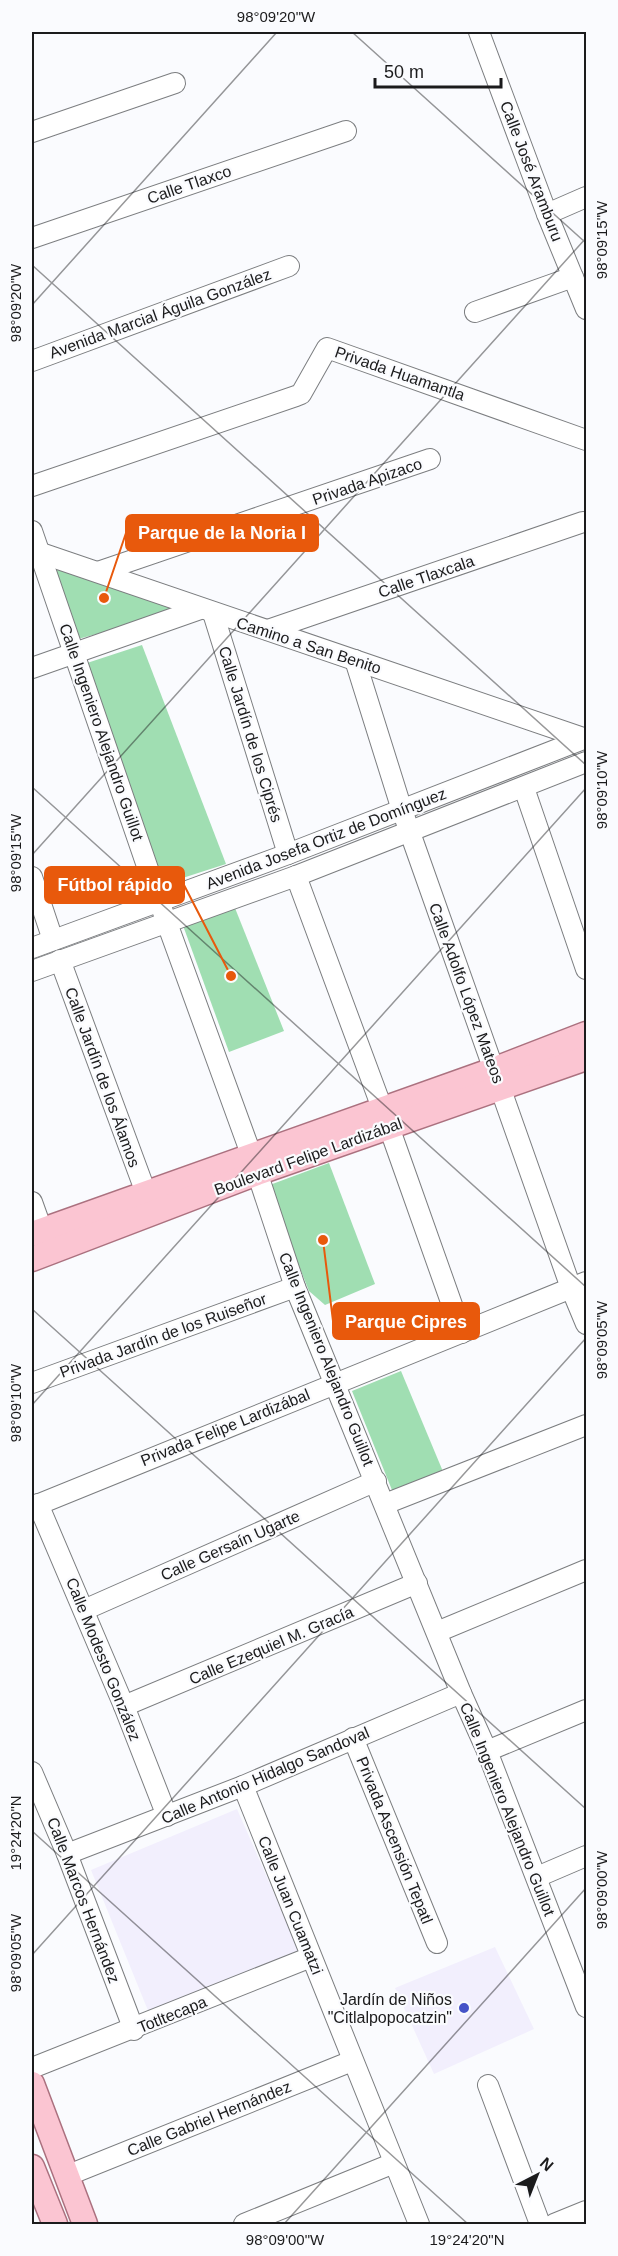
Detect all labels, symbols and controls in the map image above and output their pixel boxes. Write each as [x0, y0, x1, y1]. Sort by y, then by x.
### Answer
text: 98°09'20"W [237, 8, 316, 25]
scale bar [375, 51, 501, 89]
text: 50 m [384, 62, 424, 82]
street label: Calle José Aramburu [497, 99, 566, 244]
street label: Calle Tlaxco [145, 162, 234, 207]
text: 98°09'15"W [593, 200, 610, 279]
text: 98°09'20"W [7, 263, 24, 342]
street label: Avenida Marcial Águila González [47, 264, 273, 362]
street label: Privada Huamantla [333, 343, 467, 404]
street label: Privada Apizaco [310, 455, 424, 508]
callout: Parque de la Noria I [126, 515, 318, 551]
text: Parque de la Noria I [138, 523, 306, 543]
street label: Calle Tlaxcala [376, 552, 476, 601]
street label: Camino a San Benito [234, 614, 383, 677]
street label: Calle Ingeniero Alejandro Guillot [56, 621, 147, 844]
street label: Calle Jardín de los Ciprés [216, 644, 285, 824]
text: 98°09'10"W [593, 750, 610, 829]
street label: Avenida Josefa Ortiz de Domínguez [204, 785, 449, 892]
text: 98°09'15"W [7, 813, 24, 892]
callout: Fútbol rápido [45, 867, 184, 903]
text: Fútbol rápido [58, 875, 172, 895]
street label: Calle Adolfo López Mateos [426, 901, 507, 1086]
street label: Calle Jardín de los Álamos [62, 985, 144, 1169]
street label: Boulevard Felipe Lardizábal [212, 1115, 404, 1198]
street label: Calle Ingeniero Alejandro Guillot [276, 1250, 377, 1469]
street label: Privada Jardín de los Ruiseñor [57, 1290, 270, 1381]
text: 98°09'05"W [593, 1300, 610, 1379]
callout: Parque Cipres [333, 1303, 479, 1339]
text: Parque Cipres [345, 1312, 467, 1332]
text: 98°09'10"W [7, 1363, 24, 1442]
street label: Privada Felipe Lardizábal [138, 1386, 312, 1469]
street label: Calle Gersaín Ugarte [158, 1507, 302, 1584]
street label: Calle Modesto González [63, 1575, 144, 1743]
street label: Calle Ezequiel M. Gracía [186, 1603, 356, 1688]
street label: Calle Ingeniero Alejandro Guillot [457, 1700, 558, 1919]
street label: Calle Antonio Hidalgo Sandoval [159, 1724, 372, 1827]
street label: Privada Ascensión Tepatl [353, 1754, 436, 1926]
text: 19°24'20"N [7, 1795, 24, 1871]
street label: Calle Marcos Hernández [44, 1815, 123, 1985]
street label: Calle Juan Cuamatzi [255, 1834, 326, 1977]
text: 98°09'00"W [593, 1850, 610, 1929]
text: 98°09'05"W [7, 1913, 24, 1992]
place label: Jardín de Niños "Citlalpopocatzin" [328, 1991, 452, 2026]
street label: Totltecapa [135, 1993, 209, 2036]
marker: Jardín de Niños "Citlalpopocatzin" [457, 2001, 471, 2015]
street label: Calle Gabriel Hernández [125, 2078, 294, 2159]
north arrow [507, 2145, 567, 2205]
text: N [537, 2154, 557, 2174]
text: 98°09'00"W [246, 2231, 325, 2248]
text: 19°24'20"N [429, 2231, 505, 2248]

